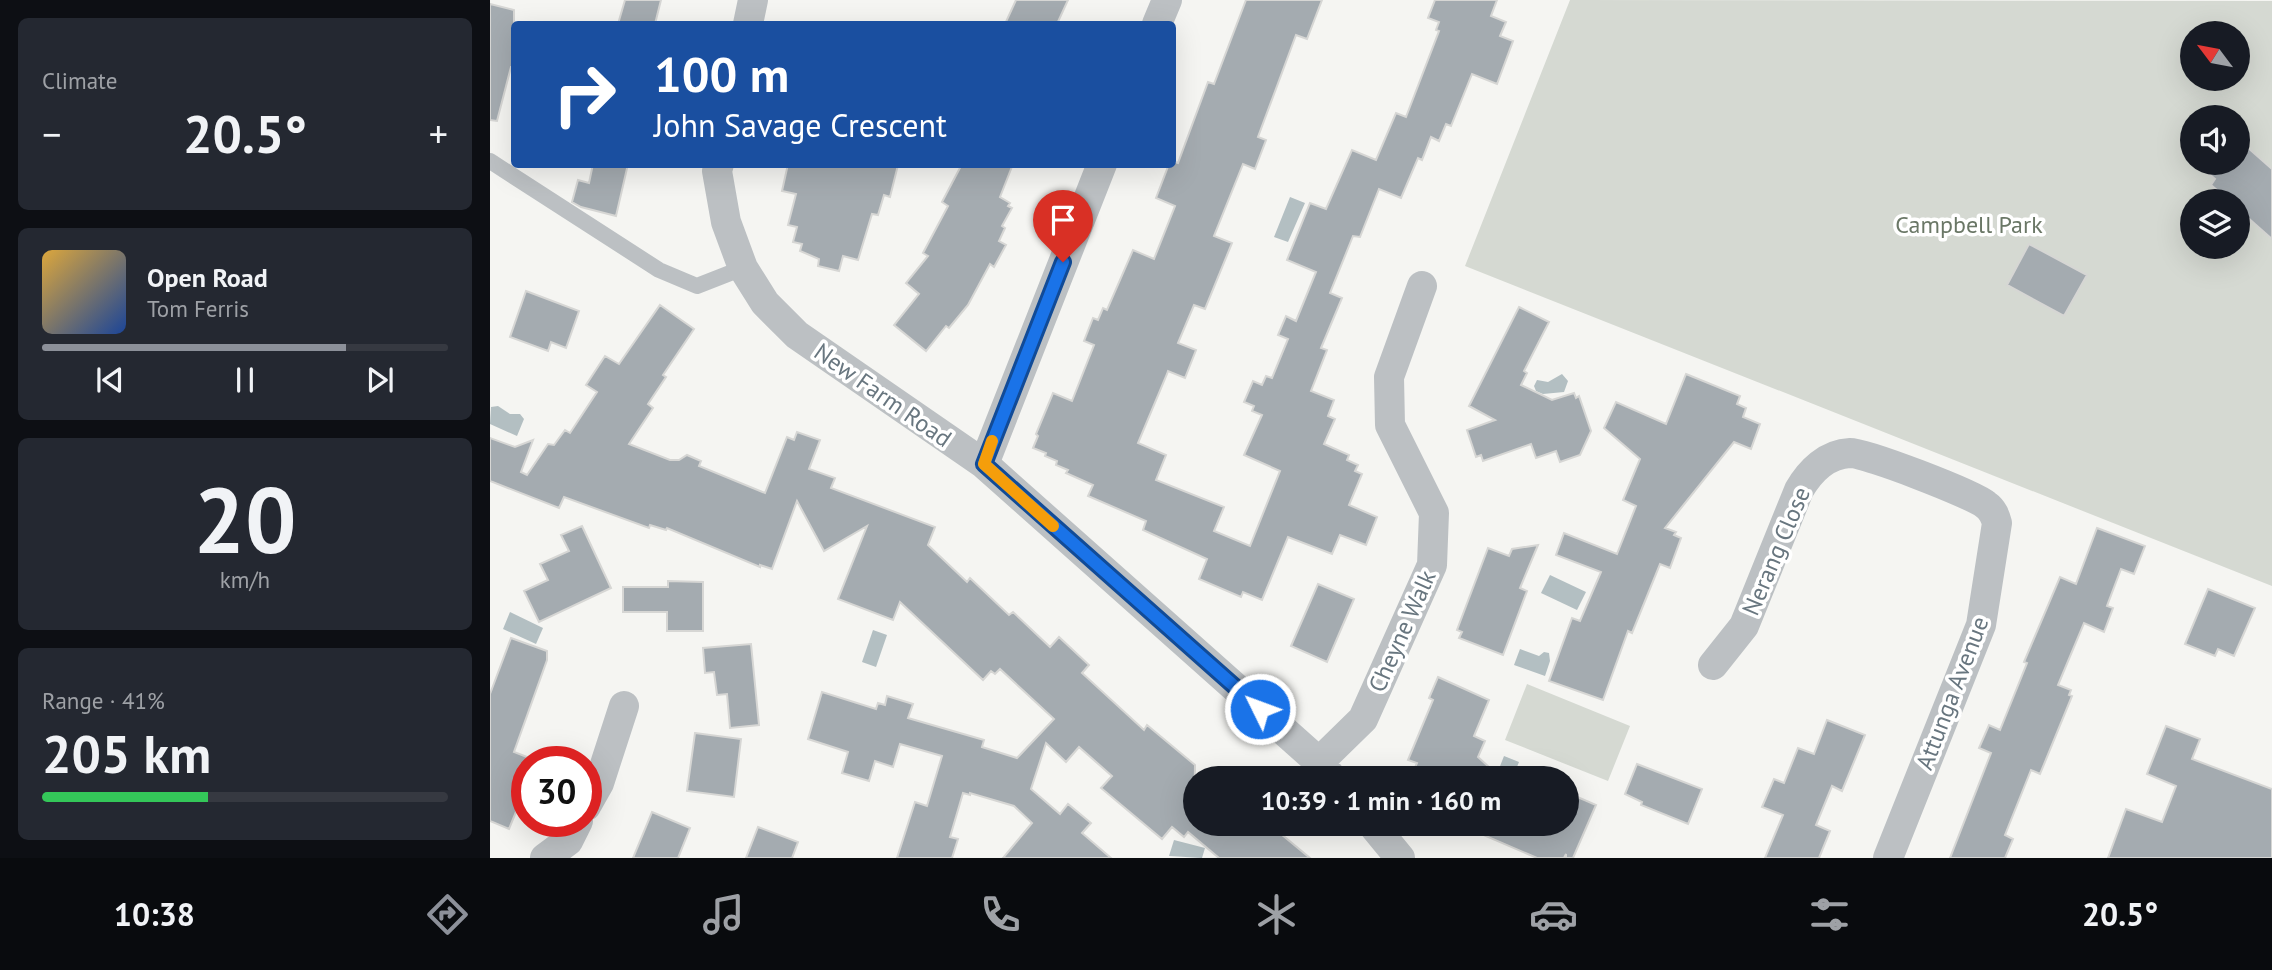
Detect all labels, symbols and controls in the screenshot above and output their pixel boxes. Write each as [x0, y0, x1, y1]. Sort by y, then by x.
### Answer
north arrow [2180, 21, 2250, 91]
map controls [2180, 21, 2250, 259]
text: 100 m [654, 42, 789, 106]
icon: right [539, 49, 630, 140]
text: Climate [42, 66, 117, 95]
text: 20.5° [183, 100, 307, 167]
text: John Savage Crescent [654, 104, 947, 146]
button: sound [2180, 105, 2250, 175]
text: − [42, 109, 61, 158]
text: + [429, 109, 448, 158]
button: layers [2180, 189, 2250, 259]
pin [1033, 190, 1093, 262]
icon: arrive [1044, 201, 1082, 239]
park label: Campbell Park [1895, 209, 2043, 240]
text: Open Road [147, 261, 268, 294]
text: Tom Ferris [147, 294, 249, 323]
street label: New Farm Road [808, 336, 958, 454]
icon: previous [91, 361, 129, 399]
icon: pause [226, 361, 264, 399]
icon: next [361, 361, 399, 399]
text: 20 [193, 460, 297, 578]
street label: Nerang Close [1735, 482, 1817, 620]
text: km/h [220, 565, 270, 594]
street label: Cheyne Walk [1361, 565, 1443, 697]
street label: Attunga Avenue [1909, 612, 1995, 774]
position arrow [1223, 672, 1297, 746]
text: Range · 41% [42, 686, 165, 715]
text: 205 km [42, 720, 211, 787]
speed limit sign: 30 [511, 746, 602, 837]
text: 10:39 · 1 min · 160 m [1261, 784, 1501, 817]
icon: directions [423, 890, 472, 939]
icon: music [699, 890, 748, 939]
icon: phone [976, 890, 1025, 939]
icon: climate [1252, 890, 1301, 939]
icon: car [1529, 890, 1578, 939]
icon: filters [1805, 890, 1854, 939]
text: 10:38 [114, 893, 195, 935]
text: 20.5° [2082, 893, 2158, 935]

